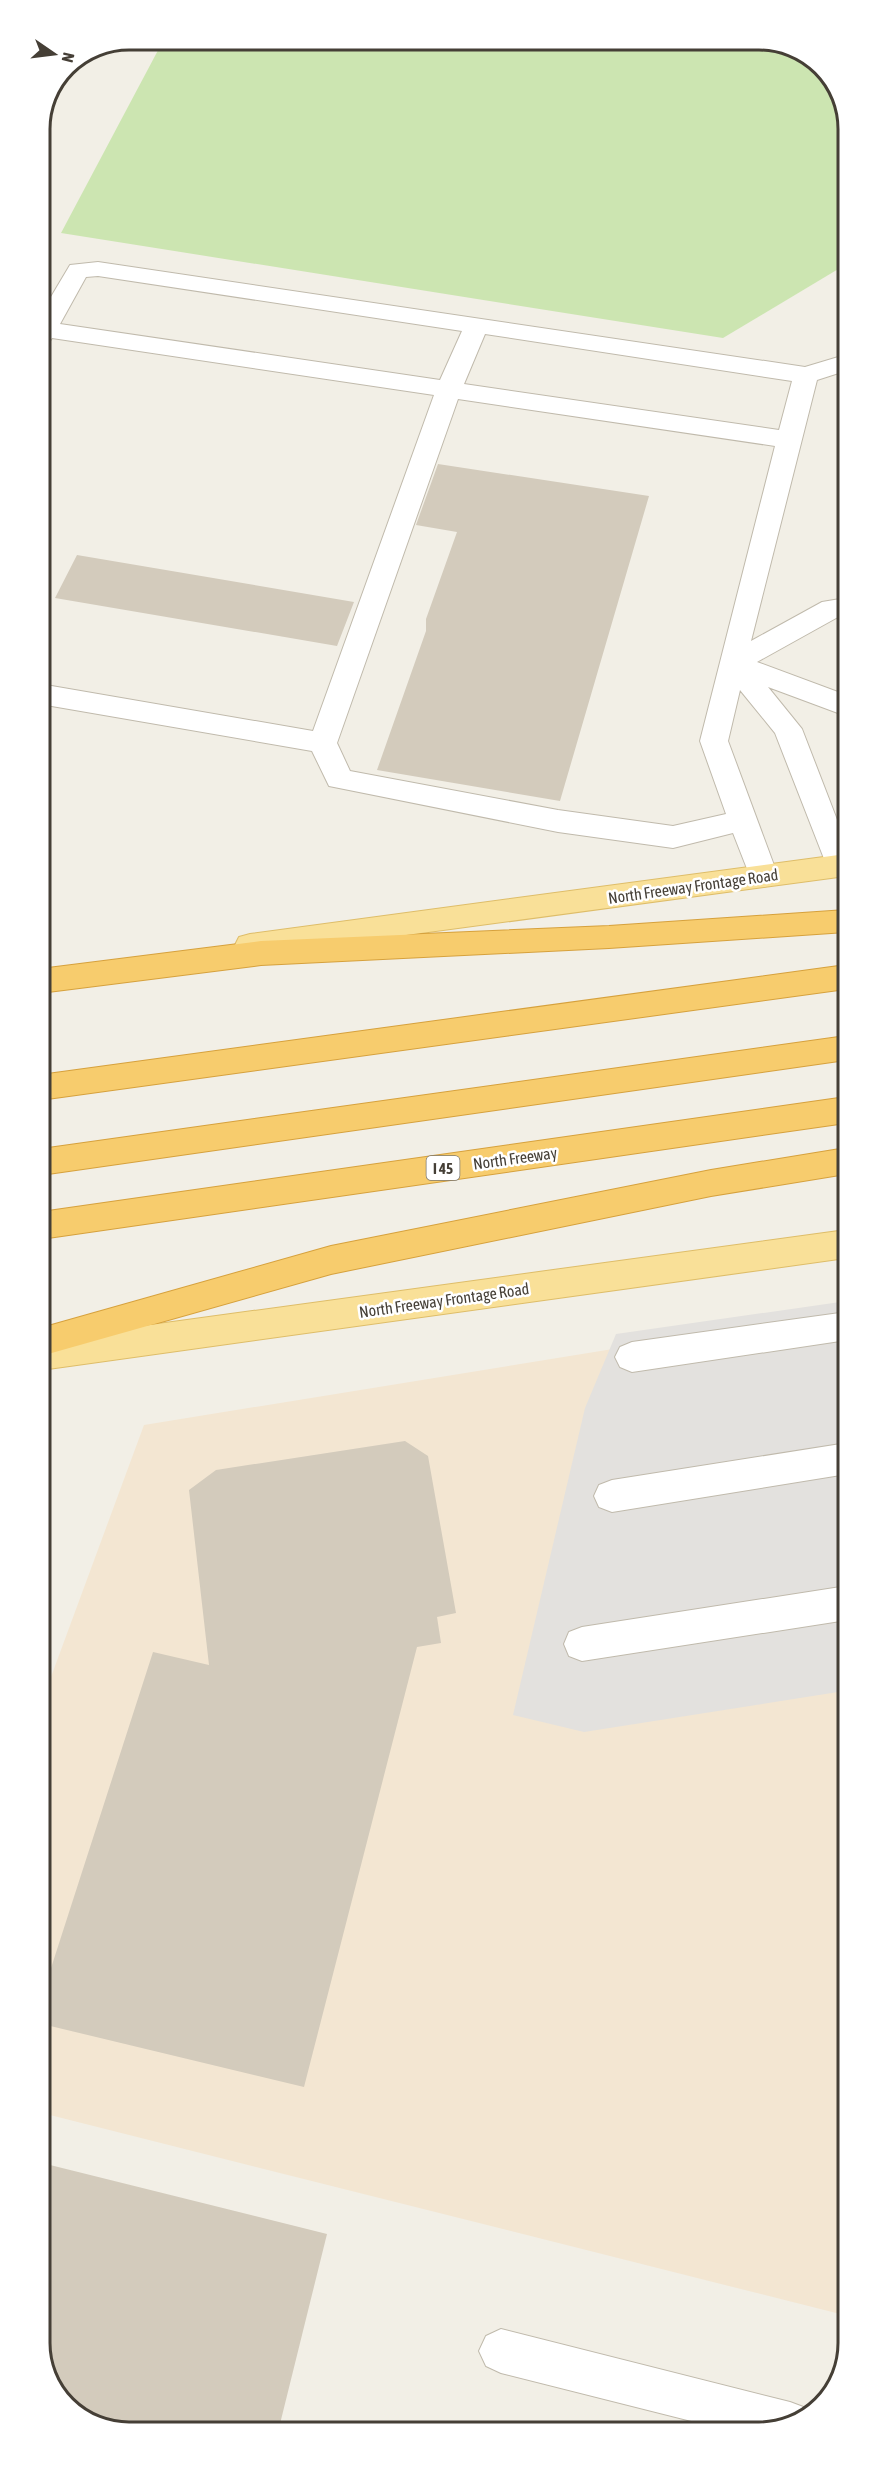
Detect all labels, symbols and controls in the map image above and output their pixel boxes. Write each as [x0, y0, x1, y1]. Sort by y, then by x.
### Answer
north arrow [24, 24, 84, 84]
text: N [59, 51, 78, 64]
street label: North Freeway Frontage Road [607, 865, 779, 908]
street label: North Freeway [472, 1143, 559, 1174]
road number: I 45 [426, 1156, 460, 1180]
street label: North Freeway Frontage Road [358, 1279, 530, 1322]

